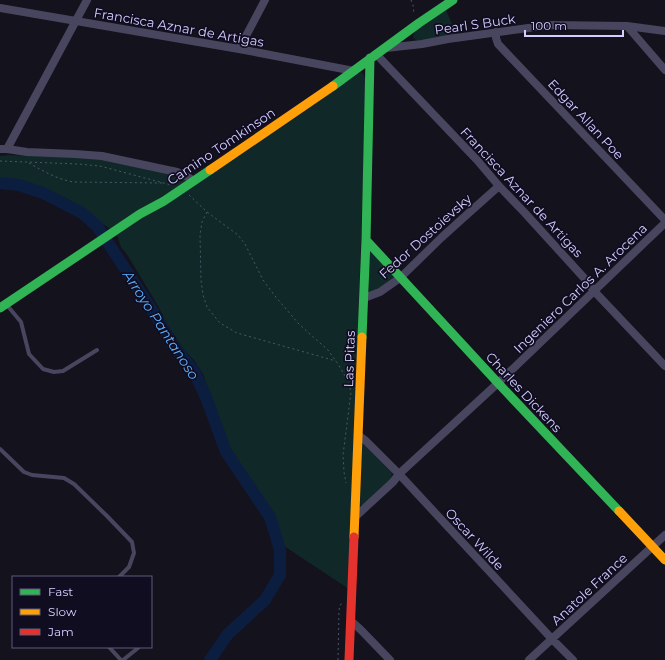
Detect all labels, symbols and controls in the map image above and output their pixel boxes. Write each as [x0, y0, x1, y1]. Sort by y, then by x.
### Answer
street label: Francisca Aznar de Artigas [93, 4, 265, 50]
street label: Pearl S Buck [434, 10, 517, 38]
scale bar [525, 12, 623, 38]
text: 100 m [531, 18, 567, 33]
street label: Edgar Allan Poe [545, 76, 627, 163]
street label: Camino Tomkinson [164, 104, 278, 188]
street label: Francisca Aznar de Artigas [457, 124, 587, 260]
street label: Fedor Dostoievsky [375, 190, 475, 282]
street label: Ingeniero Carlos A. Arocena [510, 220, 650, 356]
water label: Arroyo Pantanoso [118, 266, 203, 383]
street label: Las Pitas [340, 330, 358, 388]
street label: Charles Dickens [483, 349, 565, 435]
street label: Oscar Wilde [442, 505, 508, 573]
street label: Anatole France [548, 550, 630, 628]
legend [12, 576, 152, 648]
text: Fast [48, 584, 73, 599]
text: Slow [48, 604, 77, 619]
text: Jam [47, 624, 74, 639]

